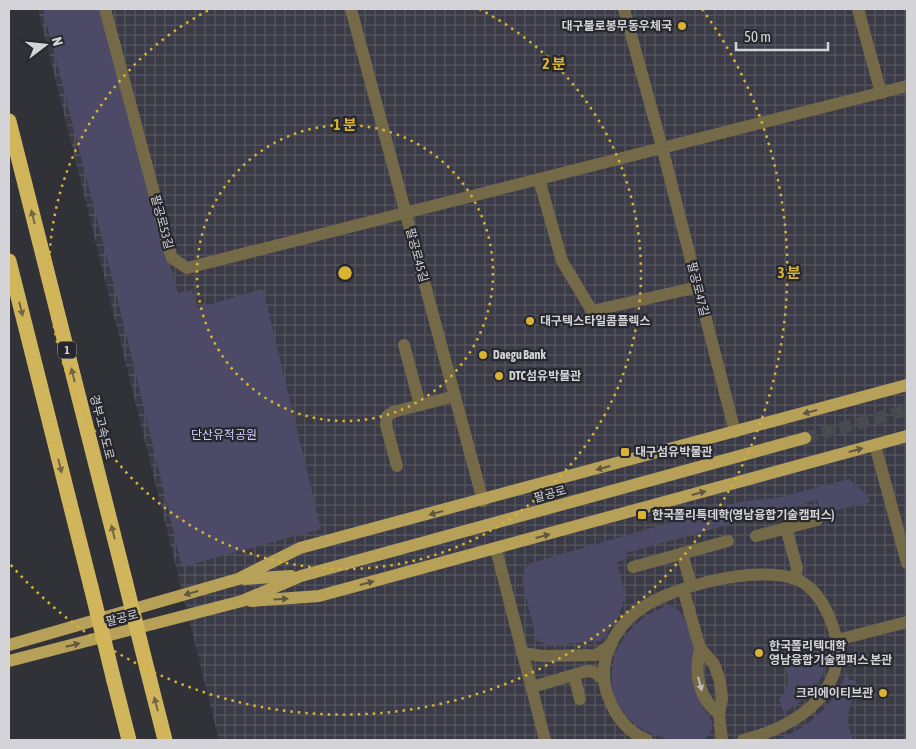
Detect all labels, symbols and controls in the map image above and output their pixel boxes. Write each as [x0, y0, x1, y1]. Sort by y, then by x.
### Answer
place label: 대구불로봉무동우체국 [562, 19, 672, 33]
north arrow [20, 20, 70, 70]
marker: 대구불로봉무동우체국 [676, 20, 688, 32]
scale bar [736, 20, 828, 52]
text: 50 m [744, 28, 771, 45]
text: N [49, 35, 66, 48]
text: 2 분 [543, 55, 566, 72]
text: 1 분 [334, 116, 357, 133]
street label: 팔공로53길 [148, 193, 176, 251]
one-way arrow [29, 210, 37, 225]
street label: 팔공로45길 [403, 226, 431, 284]
street label: 팔공로47길 [685, 260, 711, 318]
centre of rings [336, 264, 354, 282]
text: 3 분 [778, 264, 801, 281]
one-way arrow [17, 301, 25, 316]
place label: 대구텍스타일콤플렉스 [540, 314, 650, 328]
marker: 대구텍스타일콤플렉스 [524, 315, 536, 327]
road number: 1 [58, 342, 76, 358]
place label: Daegu Bank [493, 348, 546, 362]
marker: Daegu Bank [477, 349, 489, 361]
one-way arrow [69, 367, 77, 382]
place label: DTC섬유박물관 [509, 369, 581, 383]
marker: DTC섬유박물관 [493, 370, 505, 382]
street label: 경부고속도로 [87, 393, 117, 461]
one-way arrow [802, 408, 817, 416]
park label: 단산유적공원 [191, 428, 257, 442]
place label: 대구섬유박물관 [635, 445, 712, 459]
marker: 대구섬유박물관 [619, 446, 631, 458]
one-way arrow [848, 446, 863, 454]
one-way arrow [56, 459, 64, 474]
one-way arrow [596, 464, 611, 472]
street label: 팔공로 [532, 483, 568, 505]
one-way arrow [692, 489, 707, 497]
place label: 한국폴리특데학(영남융합기술캠퍼스) [652, 508, 835, 522]
one-way arrow [429, 509, 444, 517]
marker: 한국폴리특데학(영남융합기술캠퍼스) [636, 509, 648, 521]
one-way arrow [109, 525, 117, 540]
one-way arrow [535, 532, 550, 540]
one-way arrow [359, 579, 374, 587]
one-way arrow [183, 589, 198, 597]
one-way arrow [273, 594, 289, 602]
street label: 팔공로 [104, 607, 140, 629]
place label: 한국폴리텍대학 영남융합기술캠퍼스 본관 [769, 639, 892, 667]
one-way arrow [65, 641, 80, 649]
marker: 한국폴리텍대학 영남융합기술캠퍼스 본관 [753, 647, 765, 659]
one-way arrow [696, 677, 704, 692]
place label: 크리에이티브관 [796, 686, 873, 700]
marker: 크리에이티브관 [877, 687, 889, 699]
one-way arrow [152, 697, 160, 712]

